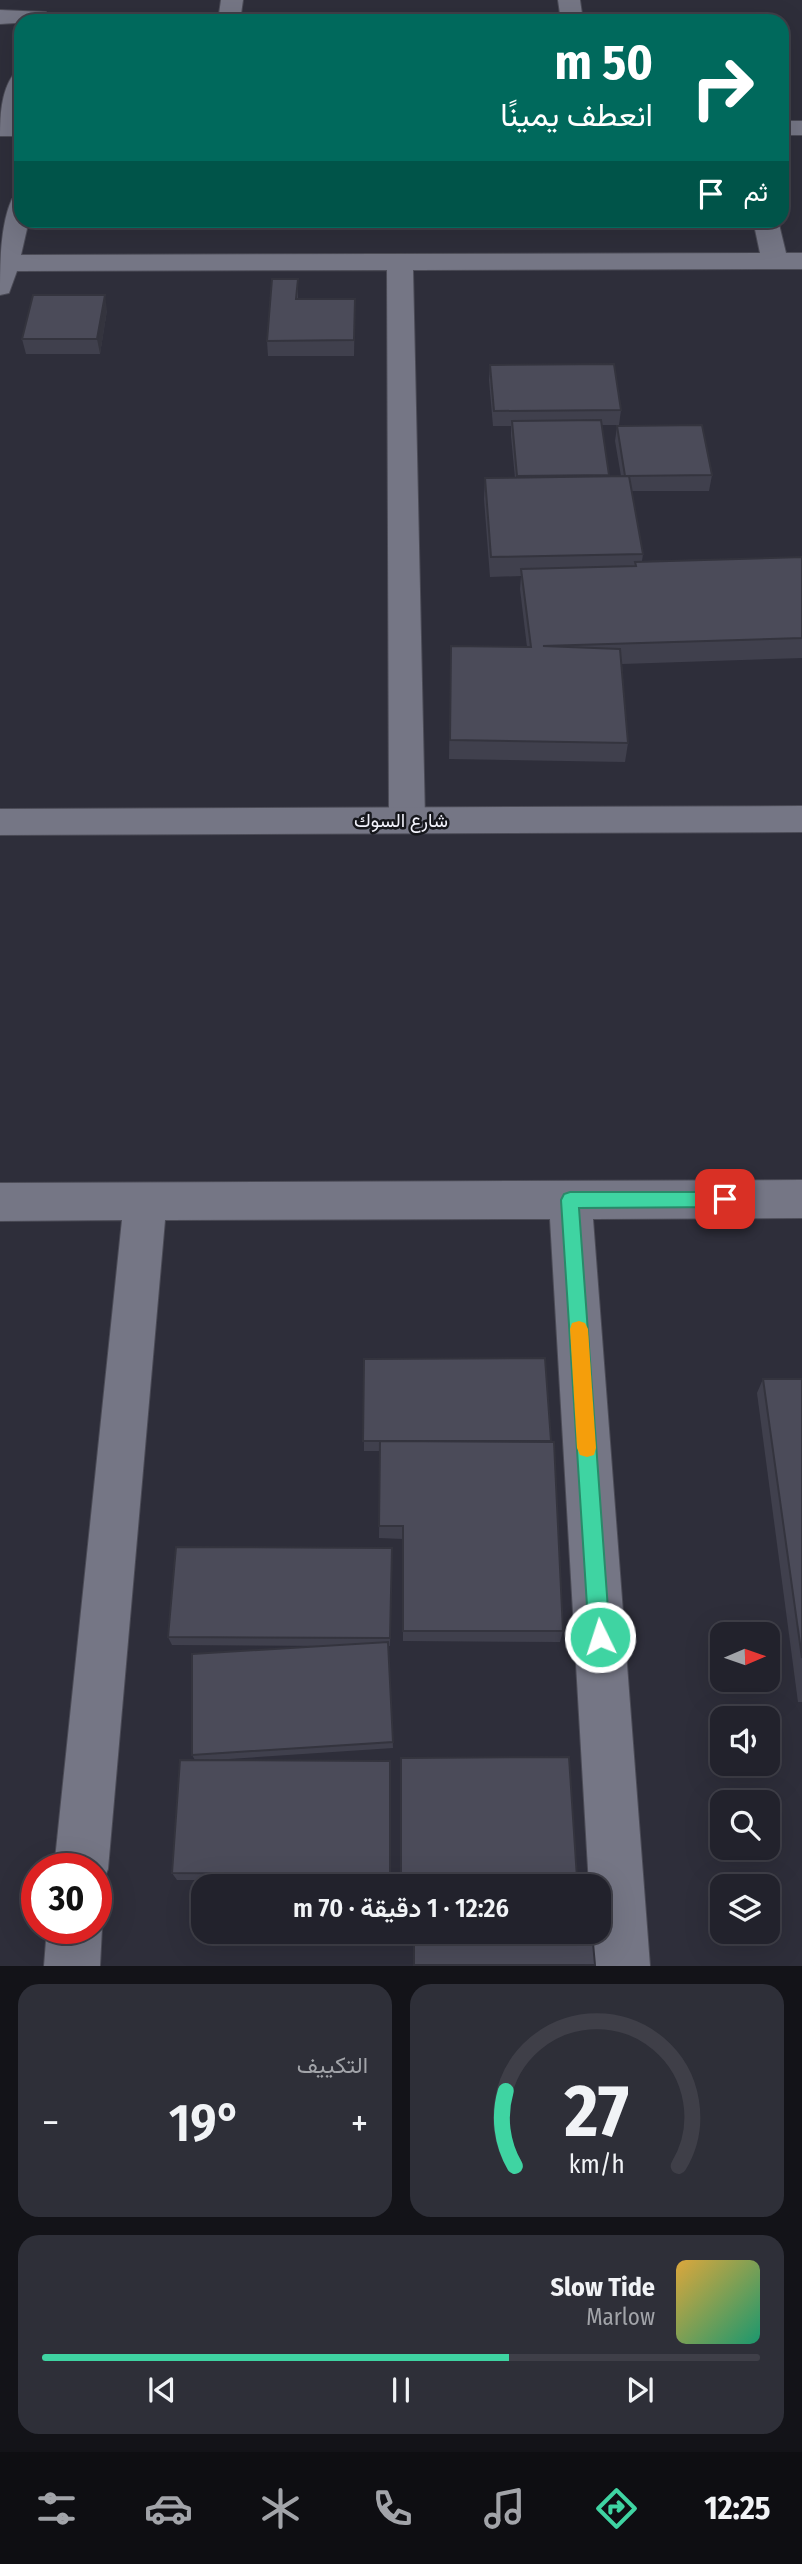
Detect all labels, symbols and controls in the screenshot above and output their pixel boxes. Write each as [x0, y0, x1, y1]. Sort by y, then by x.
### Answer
text: 50 m [555, 33, 653, 92]
icon: right [677, 42, 768, 133]
text: انعطف يمينًا [500, 96, 653, 134]
icon: arrive [692, 175, 730, 213]
text: ثم [744, 177, 768, 208]
street label: شارع السوك [354, 809, 448, 833]
pin [695, 1169, 755, 1229]
icon: arrive [706, 1180, 744, 1218]
position arrow [563, 1600, 637, 1674]
north arrow [710, 1622, 780, 1692]
map controls [710, 1622, 780, 1944]
button: sound [710, 1706, 780, 1776]
button: search [710, 1790, 780, 1860]
speed limit sign: 30 [21, 1853, 112, 1944]
button: layers [710, 1874, 780, 1944]
text: 12:26 · 1 دقيقة · 70 m [293, 1893, 509, 1924]
text: التكييف [297, 2051, 368, 2079]
text: 27 [564, 2069, 629, 2156]
text: 19° [169, 2092, 241, 2155]
text: − [42, 2100, 59, 2146]
text: + [351, 2100, 368, 2146]
text: km/h [569, 2150, 625, 2180]
text: Slow Tide [551, 2272, 655, 2303]
text: Marlow [586, 2303, 655, 2331]
icon: previous [143, 2371, 181, 2409]
icon: pause [382, 2371, 420, 2409]
icon: next [621, 2371, 659, 2409]
icon: filters [32, 2484, 81, 2533]
icon: car [144, 2484, 193, 2533]
icon: climate [256, 2484, 305, 2533]
icon: phone [368, 2484, 417, 2533]
icon: music [480, 2484, 529, 2533]
icon: directions [592, 2484, 641, 2533]
text: 12:25 [704, 2489, 770, 2527]

